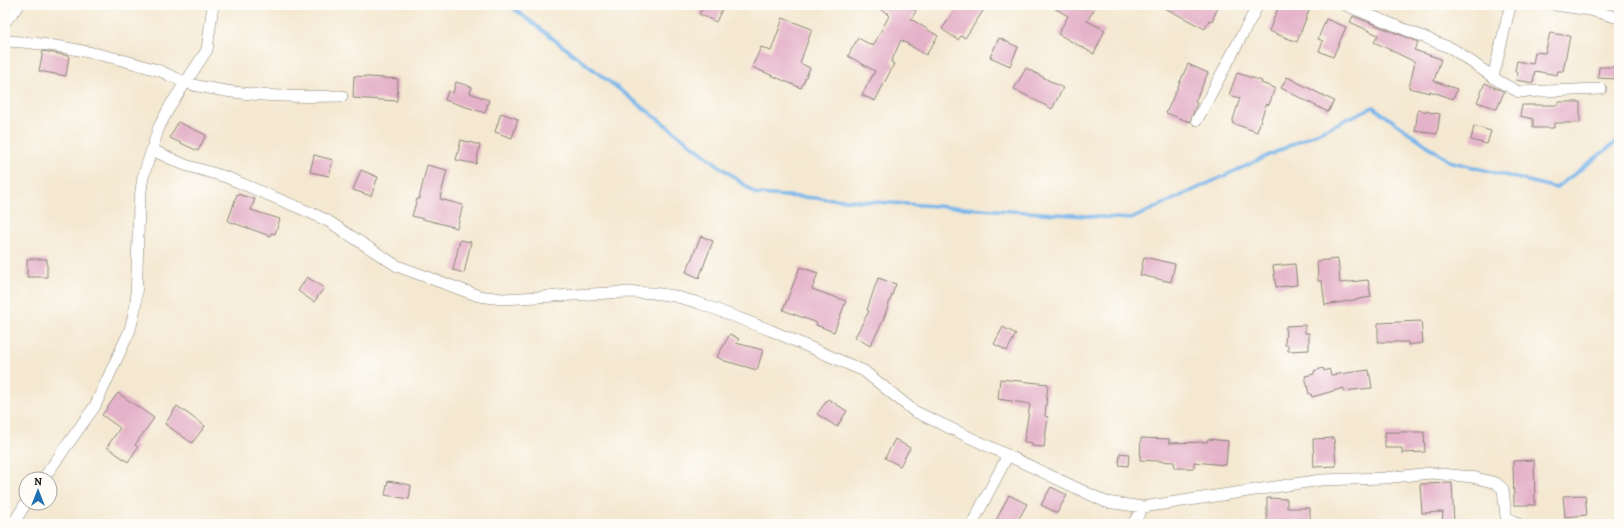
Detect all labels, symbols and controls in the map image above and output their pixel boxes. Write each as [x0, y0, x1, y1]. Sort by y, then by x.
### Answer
north arrow [18, 471, 58, 511]
text: N [34, 474, 42, 489]

